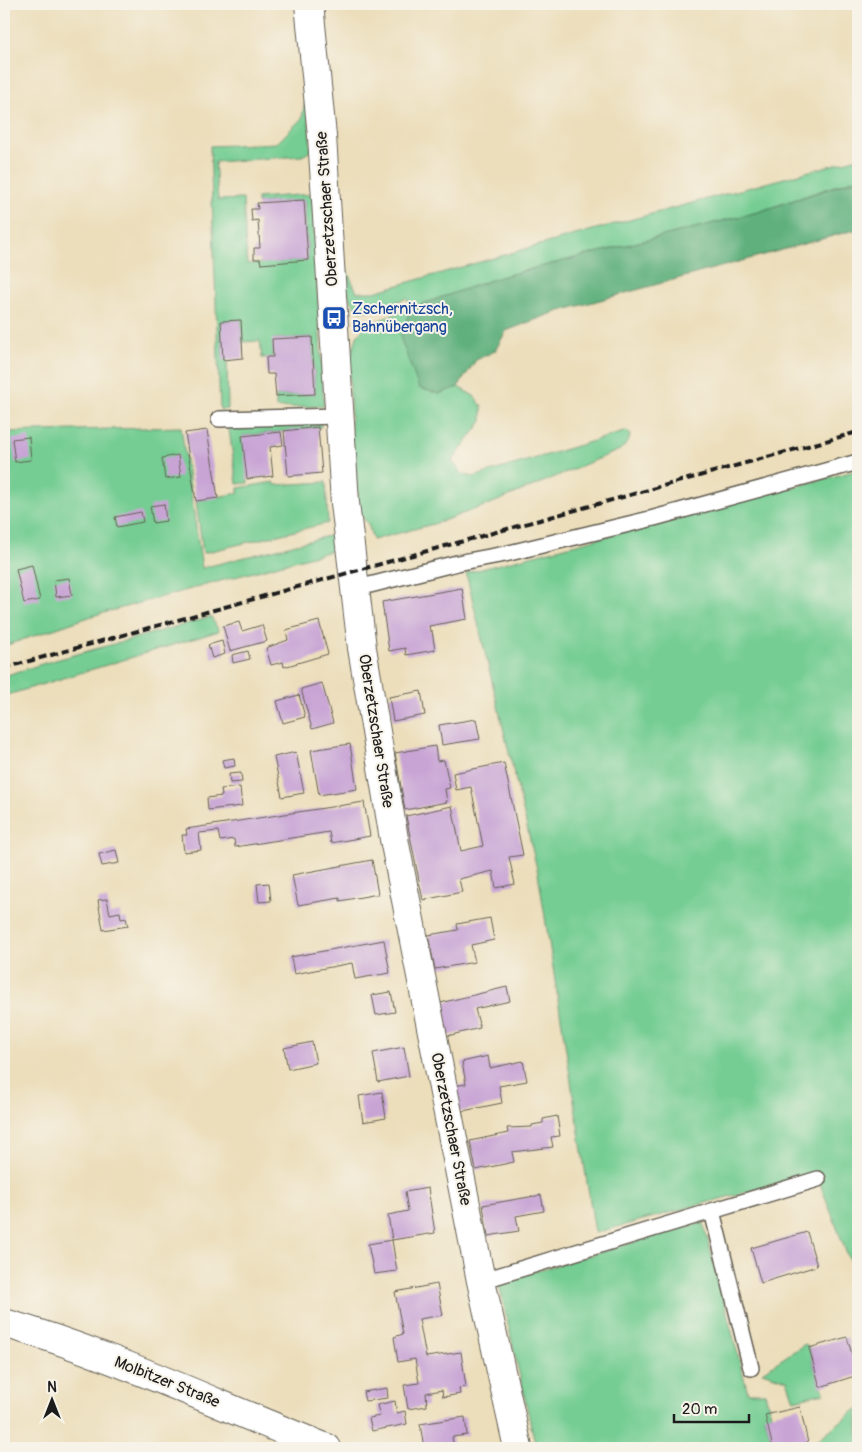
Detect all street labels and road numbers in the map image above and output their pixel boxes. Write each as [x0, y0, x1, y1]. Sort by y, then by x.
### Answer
street label: Oberzetzschaer Straße [312, 131, 342, 287]
street label: Oberzetzschaer Straße [354, 653, 398, 809]
street label: Oberzetzschaer Straße [426, 1051, 476, 1207]
street label: Molbitzer Straße [111, 1352, 223, 1412]

